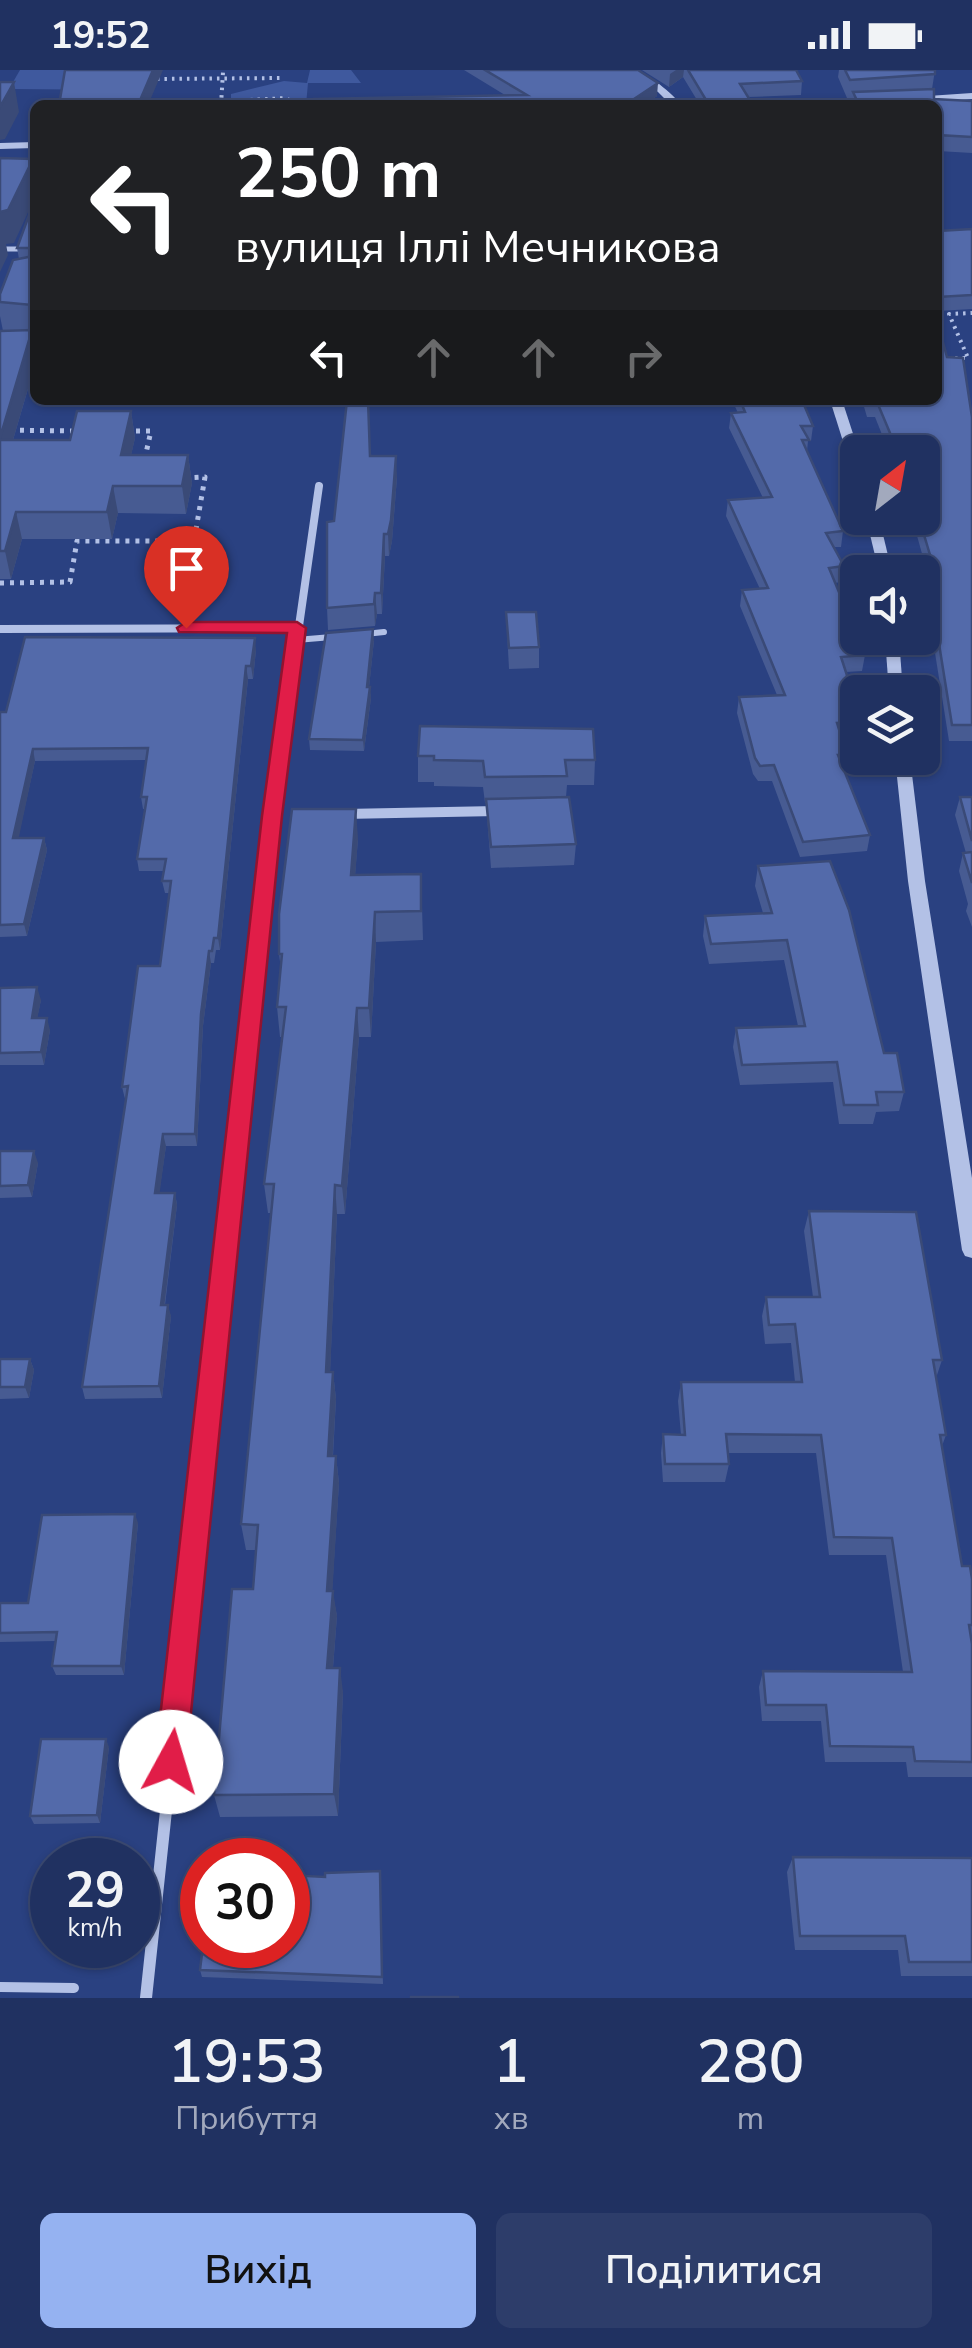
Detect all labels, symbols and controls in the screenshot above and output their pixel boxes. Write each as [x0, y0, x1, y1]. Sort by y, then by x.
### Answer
text: 19:52 [50, 10, 151, 61]
text: 250 m [235, 126, 441, 222]
icon: left [70, 140, 200, 270]
text: вулиця Іллі Мечникова [235, 217, 721, 278]
icon: left [301, 330, 356, 385]
icon: ahead [406, 330, 461, 385]
icon: ahead [511, 330, 566, 385]
icon: right [616, 330, 671, 385]
north arrow [840, 435, 940, 535]
map controls [840, 435, 940, 775]
pin [144, 526, 229, 629]
icon: arrive [159, 541, 214, 596]
button: sound [840, 555, 940, 655]
button: layers [840, 675, 940, 775]
position arrow [119, 1710, 223, 1814]
speed limit sign: 30 [180, 1838, 310, 1968]
text: 29 [65, 1856, 125, 1925]
text: km/h [67, 1911, 123, 1945]
text: 19:53 [167, 2021, 326, 2103]
text: 1 [493, 2021, 529, 2103]
text: 280 [697, 2021, 805, 2103]
text: Прибуття [175, 2097, 318, 2140]
text: хв [494, 2097, 528, 2140]
text: m [737, 2097, 764, 2140]
button: Вихід [40, 2213, 476, 2328]
button: Поділитися [496, 2213, 932, 2328]

